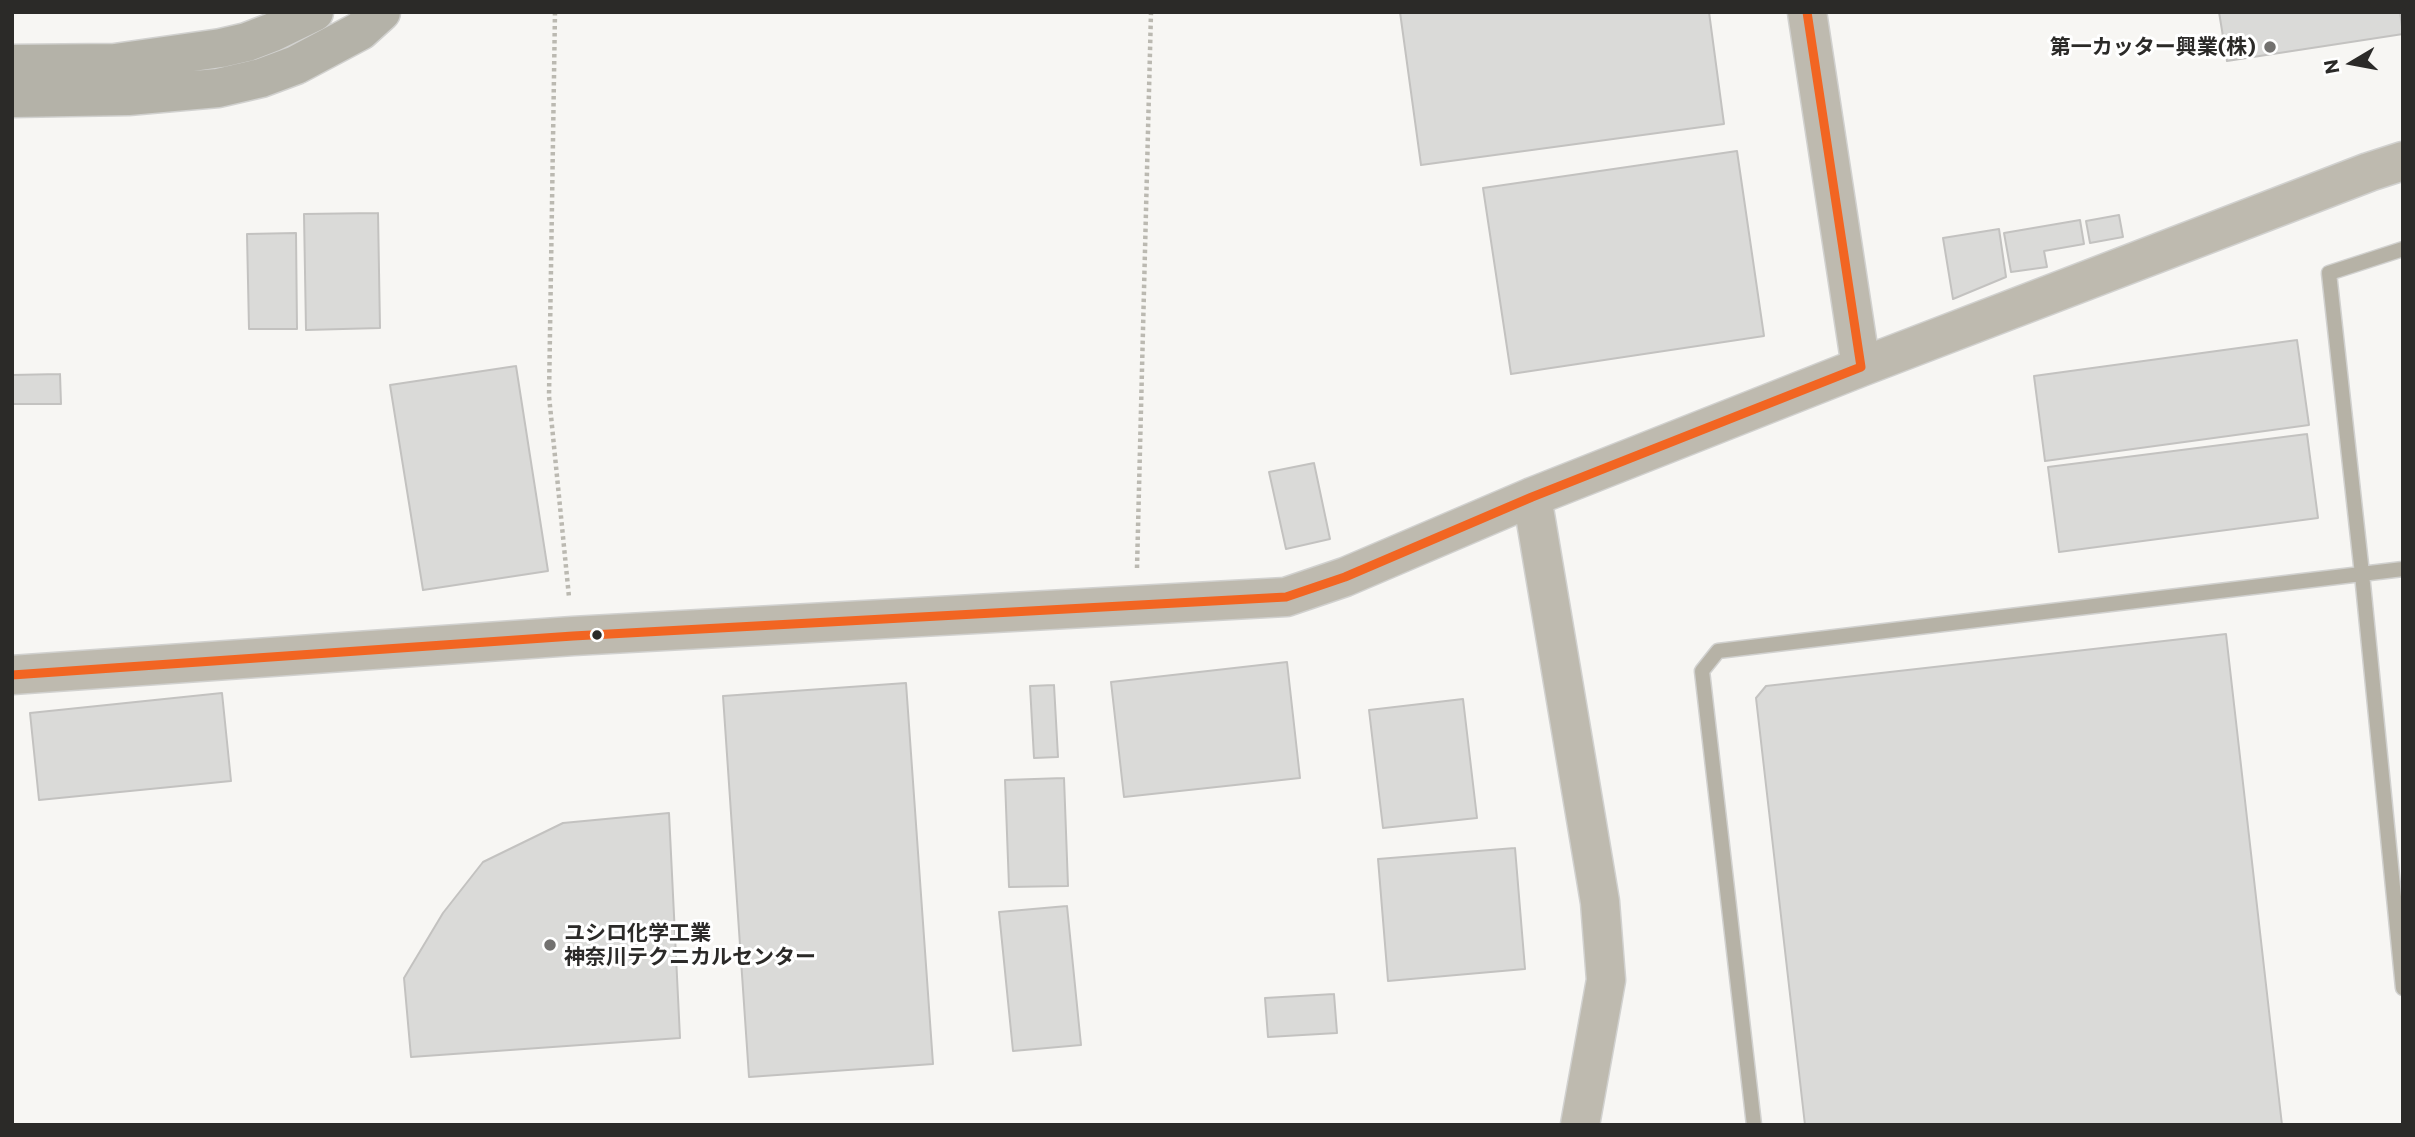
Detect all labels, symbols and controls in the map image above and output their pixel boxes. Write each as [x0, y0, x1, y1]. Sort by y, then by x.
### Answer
north arrow [2317, 28, 2387, 98]
place label: 第一カッター興業(株) [2050, 34, 2256, 60]
marker: 第一カッター興業(株) [2262, 39, 2278, 55]
text: N [2318, 58, 2343, 76]
unlabelled marker [590, 628, 604, 642]
place label: ユシロ化学工業 神奈川テクニカルセンター [564, 920, 816, 970]
marker: ユシロ化学工業 神奈川テクニカルセンター [542, 937, 558, 953]

